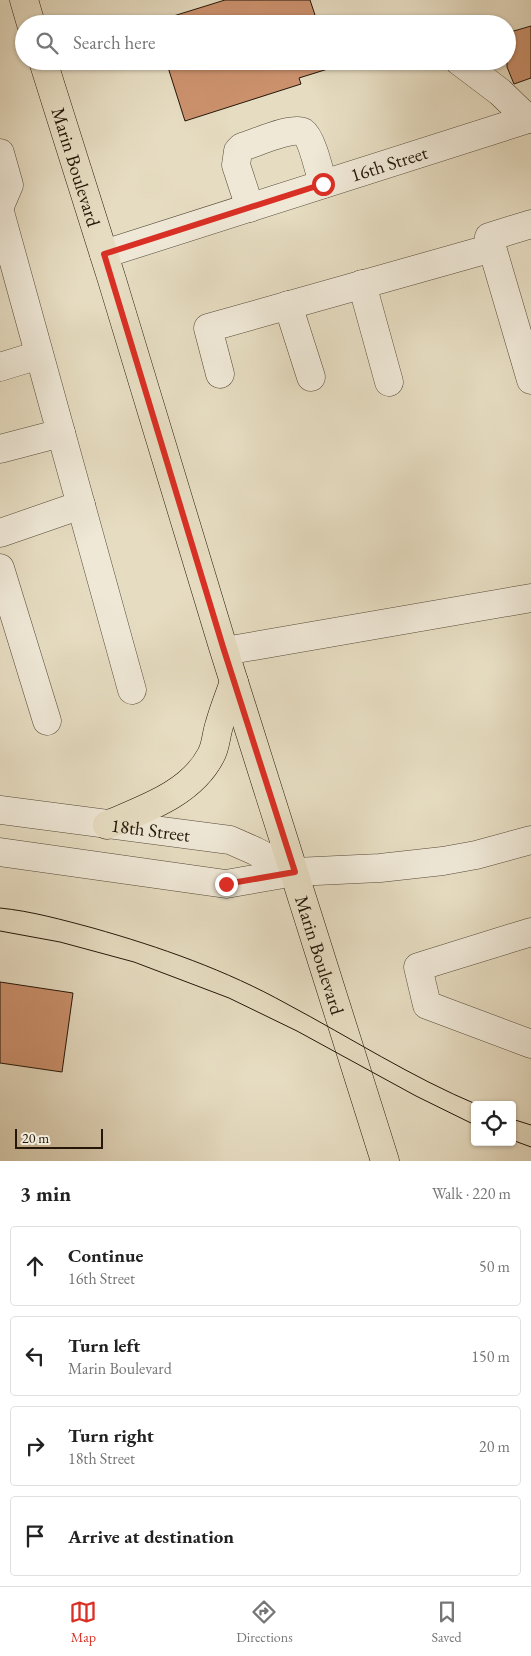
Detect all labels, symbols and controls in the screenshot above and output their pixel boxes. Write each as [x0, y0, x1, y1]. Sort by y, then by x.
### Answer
search box [15, 15, 516, 70]
icon: search [33, 29, 61, 57]
text: Search here [73, 30, 155, 55]
street label: Marin Boulevard [45, 104, 106, 230]
street label: 16th Street [347, 140, 431, 188]
route start [312, 173, 335, 196]
street label: 18th Street [110, 813, 192, 848]
route end [215, 873, 238, 896]
street label: Marin Boulevard [289, 893, 350, 1018]
map controls [471, 1101, 516, 1146]
button: locate [471, 1101, 516, 1146]
scale bar [15, 1126, 102, 1149]
text: 20 m [22, 1129, 49, 1147]
text: 3 min [20, 1180, 71, 1207]
text: Walk · 220 m [432, 1183, 511, 1204]
text: Continue [68, 1243, 143, 1268]
icon: ahead [21, 1252, 49, 1280]
text: 50 m [479, 1256, 510, 1277]
text: 16th Street [68, 1268, 135, 1289]
text: Turn left [68, 1333, 140, 1358]
icon: left [21, 1342, 49, 1370]
text: 150 m [471, 1346, 510, 1367]
text: Marin Boulevard [68, 1358, 172, 1379]
text: Turn right [68, 1423, 154, 1448]
icon: right [21, 1432, 49, 1460]
text: 20 m [479, 1436, 510, 1457]
text: 18th Street [68, 1448, 135, 1469]
icon: arrive [21, 1522, 49, 1550]
text: Arrive at destination [68, 1524, 234, 1549]
tab: Map [69, 1598, 97, 1646]
tab: Directions [236, 1598, 293, 1646]
tab: Saved [432, 1598, 462, 1646]

